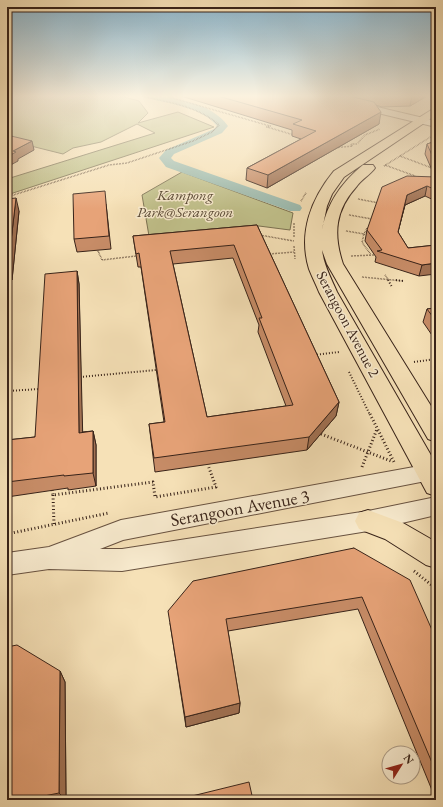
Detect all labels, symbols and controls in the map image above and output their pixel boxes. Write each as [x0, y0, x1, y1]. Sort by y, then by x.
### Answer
park label: Kampong Park@Serangoon [137, 185, 233, 221]
street label: Serangoon Avenue 2 [313, 268, 385, 381]
street label: Serangoon Avenue 3 [169, 484, 311, 531]
north arrow [381, 745, 421, 785]
text: N [401, 751, 417, 767]

